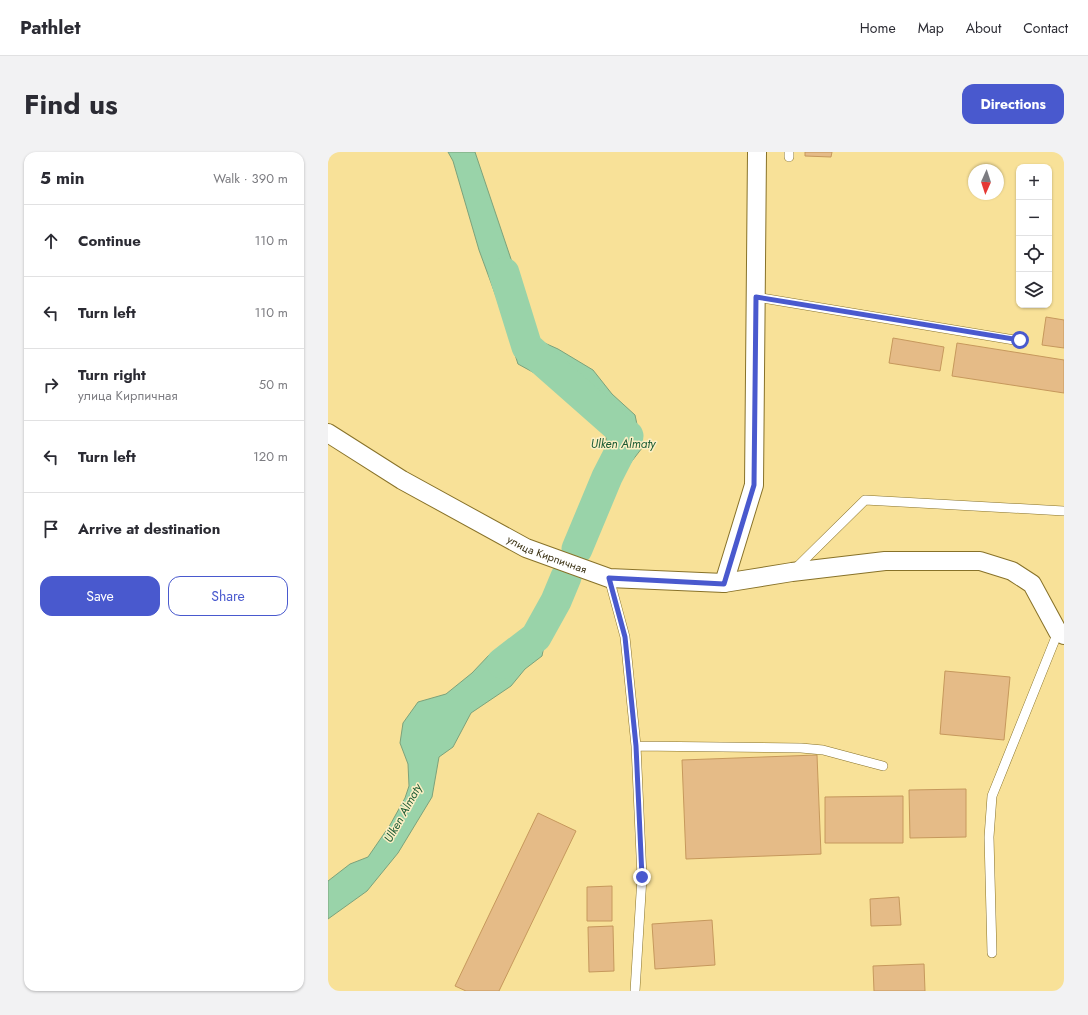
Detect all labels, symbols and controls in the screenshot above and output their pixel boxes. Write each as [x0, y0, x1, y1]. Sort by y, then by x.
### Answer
text: Pathlet [20, 14, 80, 41]
text: Home [860, 18, 896, 38]
text: Map [918, 18, 944, 38]
text: About [966, 18, 1001, 38]
text: Contact [1023, 18, 1068, 38]
text: Find us [24, 84, 118, 125]
button: Directions [962, 84, 1064, 124]
north arrow [968, 164, 1004, 200]
map controls [1016, 164, 1052, 308]
button: + [1016, 164, 1052, 200]
text: 5 min [40, 166, 84, 190]
text: Walk · 390 m [213, 169, 288, 188]
button: − [1016, 200, 1052, 236]
icon: ahead [40, 230, 62, 252]
text: Continue [78, 230, 141, 252]
text: 110 m [254, 231, 288, 250]
button: locate [1016, 236, 1052, 272]
button: layers [1016, 272, 1052, 308]
icon: left [40, 302, 62, 324]
text: Turn left [78, 302, 136, 324]
text: 110 m [254, 303, 288, 322]
route start [1011, 331, 1029, 349]
text: Turn right [78, 364, 146, 386]
icon: right [40, 374, 62, 396]
text: 50 m [259, 375, 288, 394]
text: улица Кирпичная [78, 386, 178, 405]
water label: Ulken Almaty [591, 435, 656, 453]
icon: left [40, 446, 62, 468]
text: Turn left [78, 446, 136, 468]
text: 120 m [253, 447, 288, 466]
icon: arrive [40, 518, 62, 540]
text: Arrive at destination [78, 518, 220, 540]
street label: улица Кирпичная [504, 531, 589, 577]
button: Save [40, 576, 160, 616]
button: Share [168, 576, 288, 616]
water label: Ulken Almaty [379, 780, 427, 846]
route end [633, 868, 651, 886]

